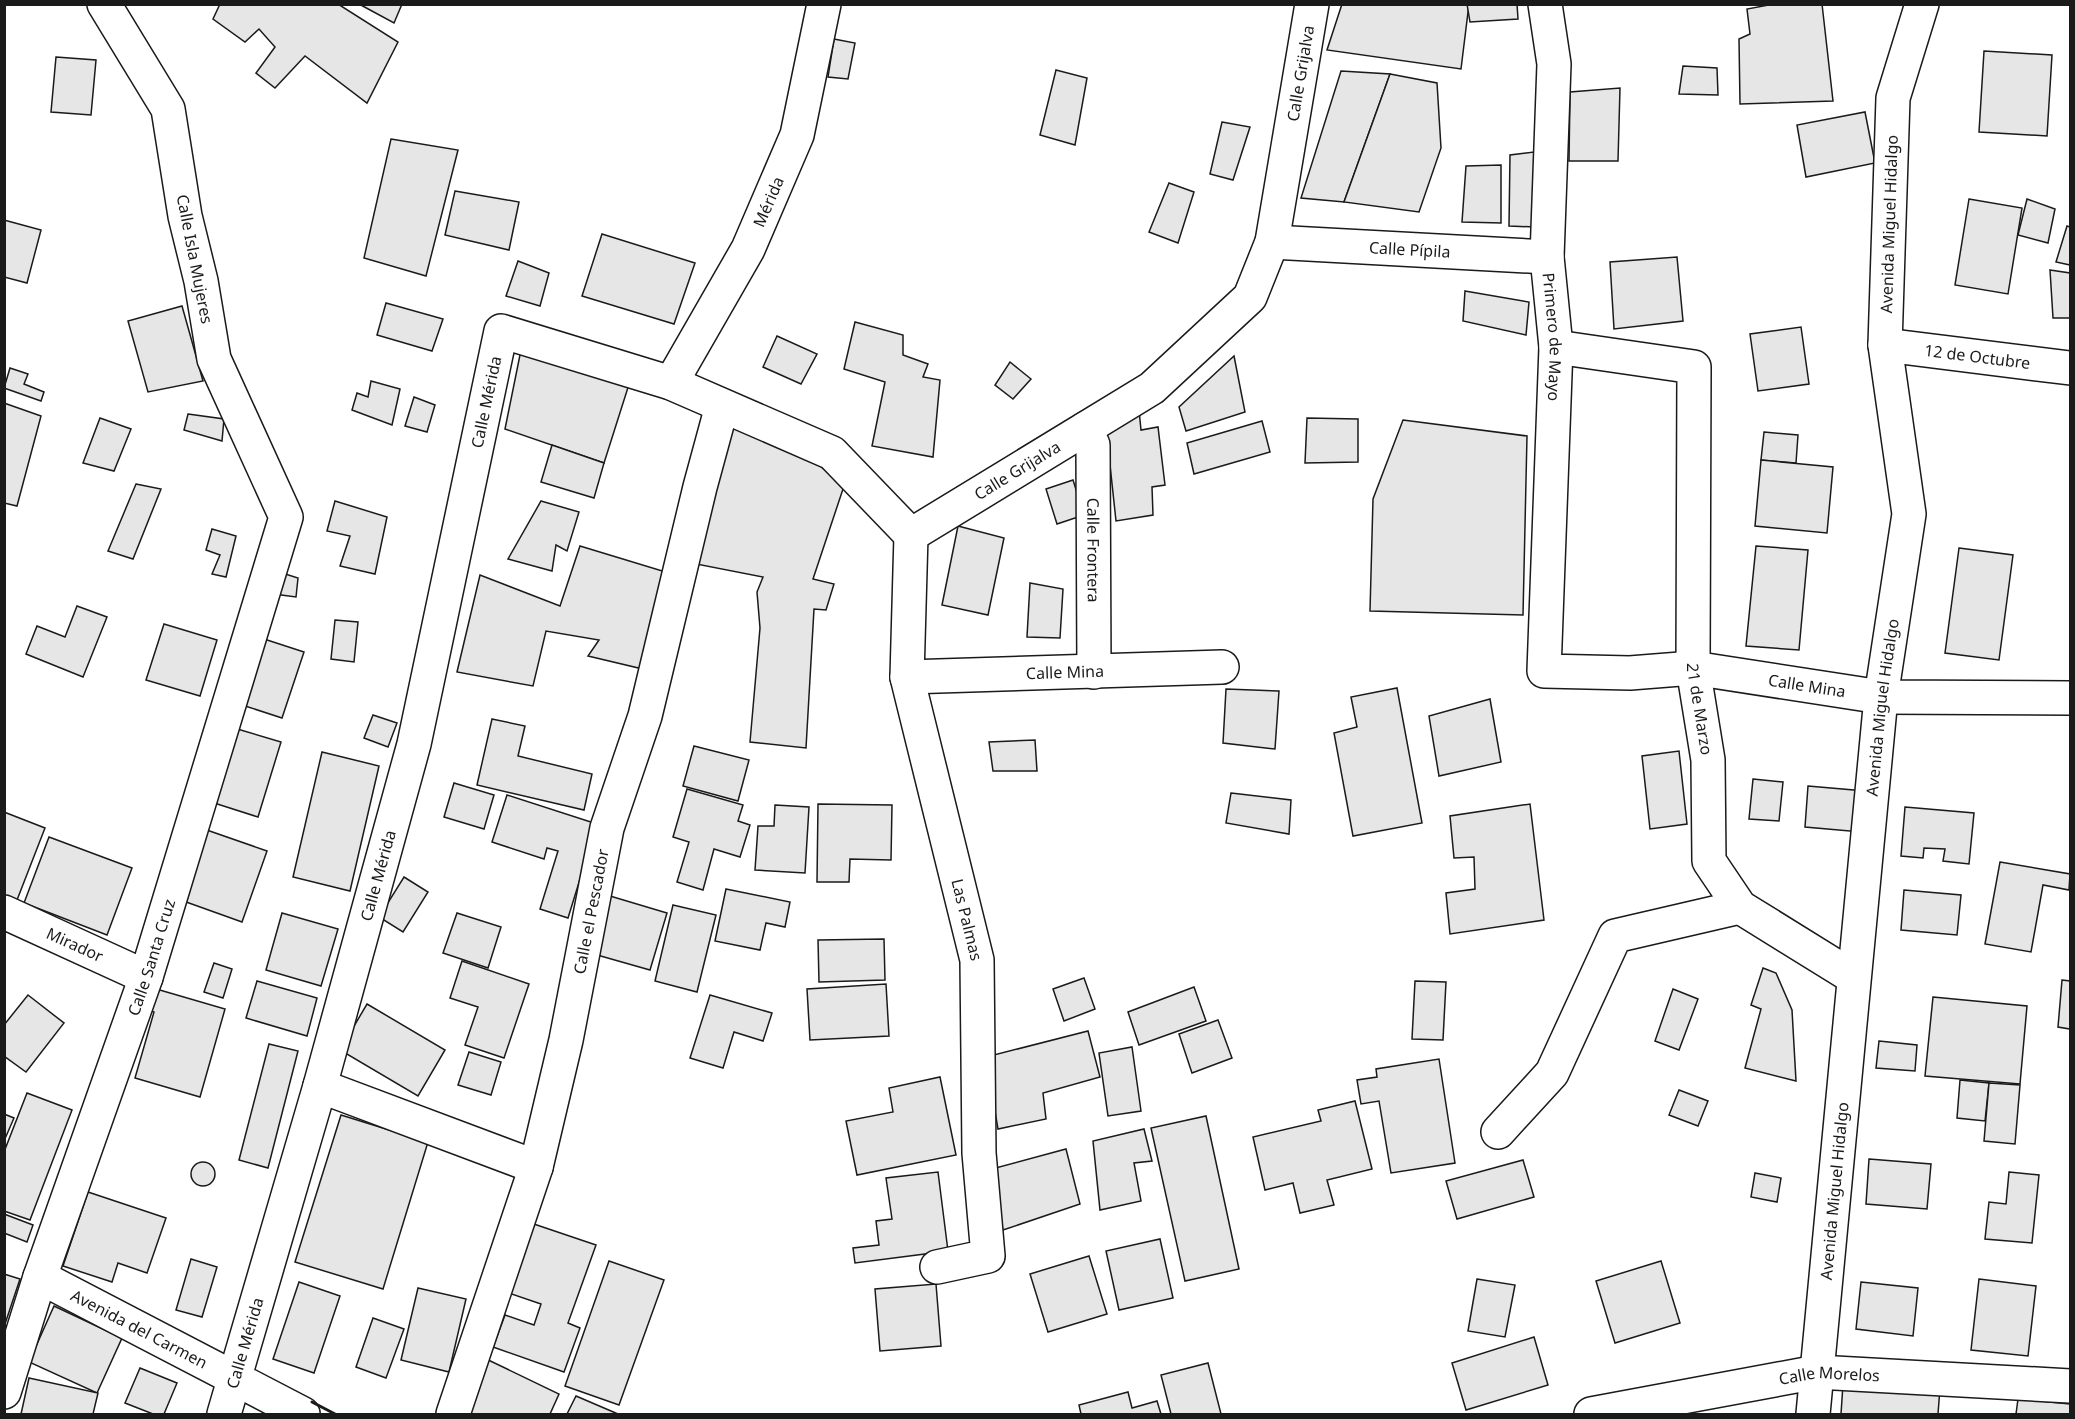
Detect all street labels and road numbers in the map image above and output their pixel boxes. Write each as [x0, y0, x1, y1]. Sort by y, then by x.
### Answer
street label: Calle Grijalva [1281, 23, 1319, 123]
street label: Avenida Miguel Hidalgo [1875, 134, 1903, 314]
street label: Mérida [748, 173, 789, 230]
street label: Calle Isla Mujeres [172, 192, 218, 326]
street label: Calle Pípila [1368, 236, 1451, 263]
street label: Primero de Mayo [1538, 272, 1567, 402]
street label: 12 de Octubre [1923, 339, 2032, 374]
street label: Calle Mérida [466, 354, 506, 450]
street label: Calle Grijalva [970, 436, 1064, 505]
street label: Calle Frontera [1082, 498, 1105, 603]
street label: Avenida Miguel Hidalgo [1861, 617, 1904, 797]
street label: Calle Mina [1026, 660, 1104, 684]
street label: 21 de Marzo [1682, 663, 1718, 757]
street label: Calle Mina [1767, 669, 1847, 702]
street label: Calle Mérida [355, 827, 401, 924]
street label: Calle el Pescador [568, 847, 614, 976]
street label: Las Palmas [946, 876, 988, 963]
street label: Calle Santa Cruz [122, 896, 180, 1019]
street label: Mirador [43, 922, 107, 967]
street label: Avenida Miguel Hidalgo [1815, 1101, 1854, 1281]
street label: Avenida del Carmen [67, 1284, 211, 1373]
street label: Calle Mérida [221, 1295, 269, 1391]
street label: Calle Morelos [1777, 1361, 1880, 1390]

